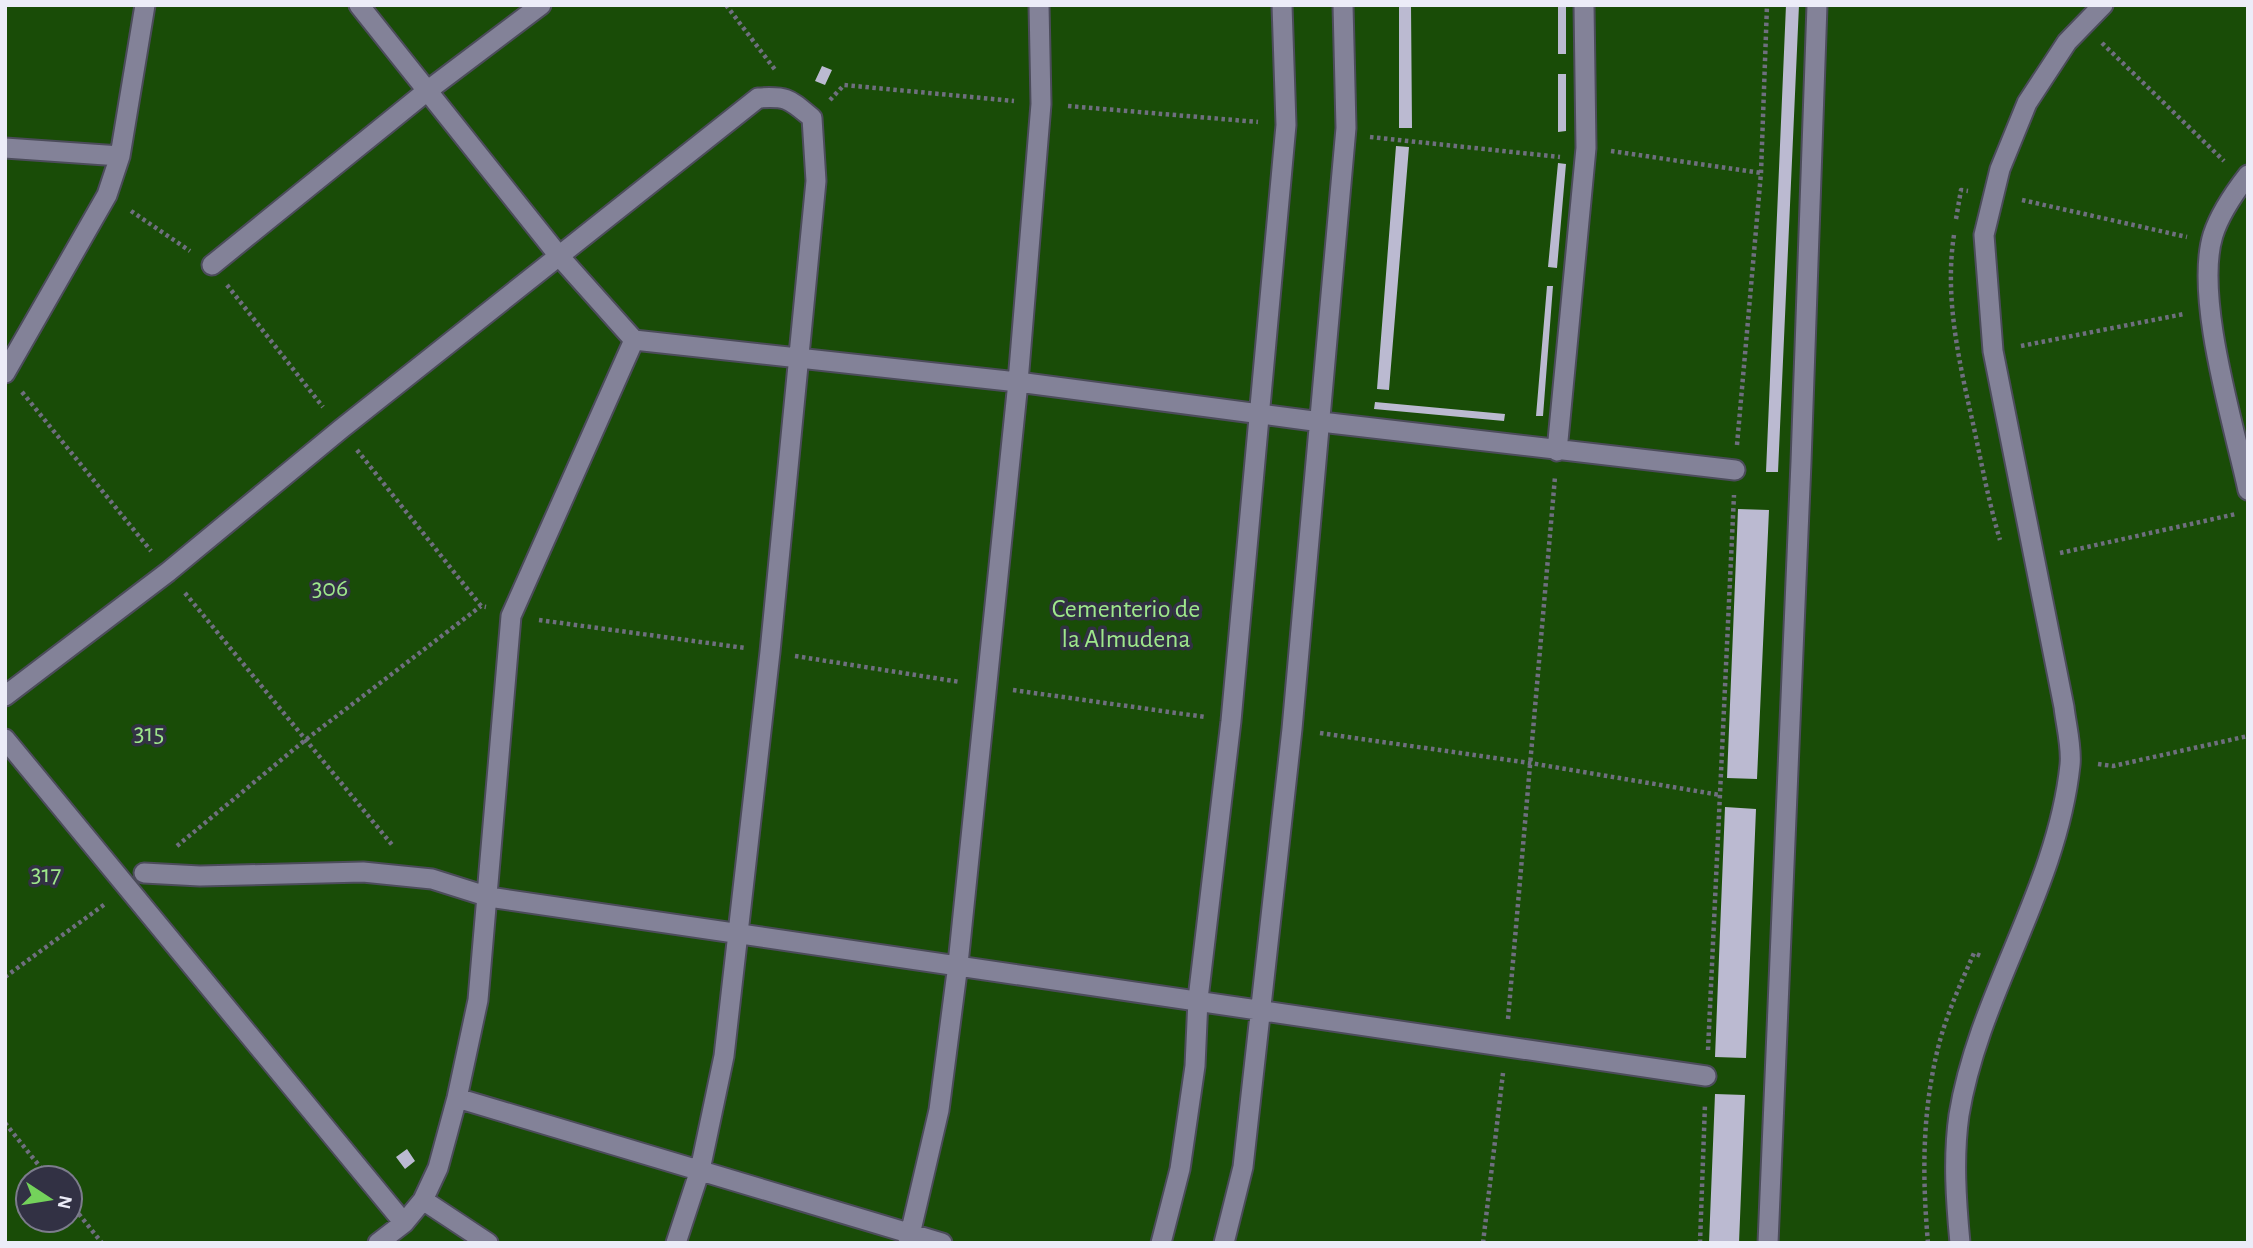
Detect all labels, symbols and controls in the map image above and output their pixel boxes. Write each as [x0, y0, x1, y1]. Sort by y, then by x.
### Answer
park label: 306 [312, 575, 348, 601]
park label: Cementerio de la Almudena [1052, 596, 1200, 652]
park label: 315 [134, 720, 164, 746]
park label: 317 [31, 861, 61, 887]
north arrow [14, 1164, 84, 1234]
text: N [53, 1194, 75, 1211]

